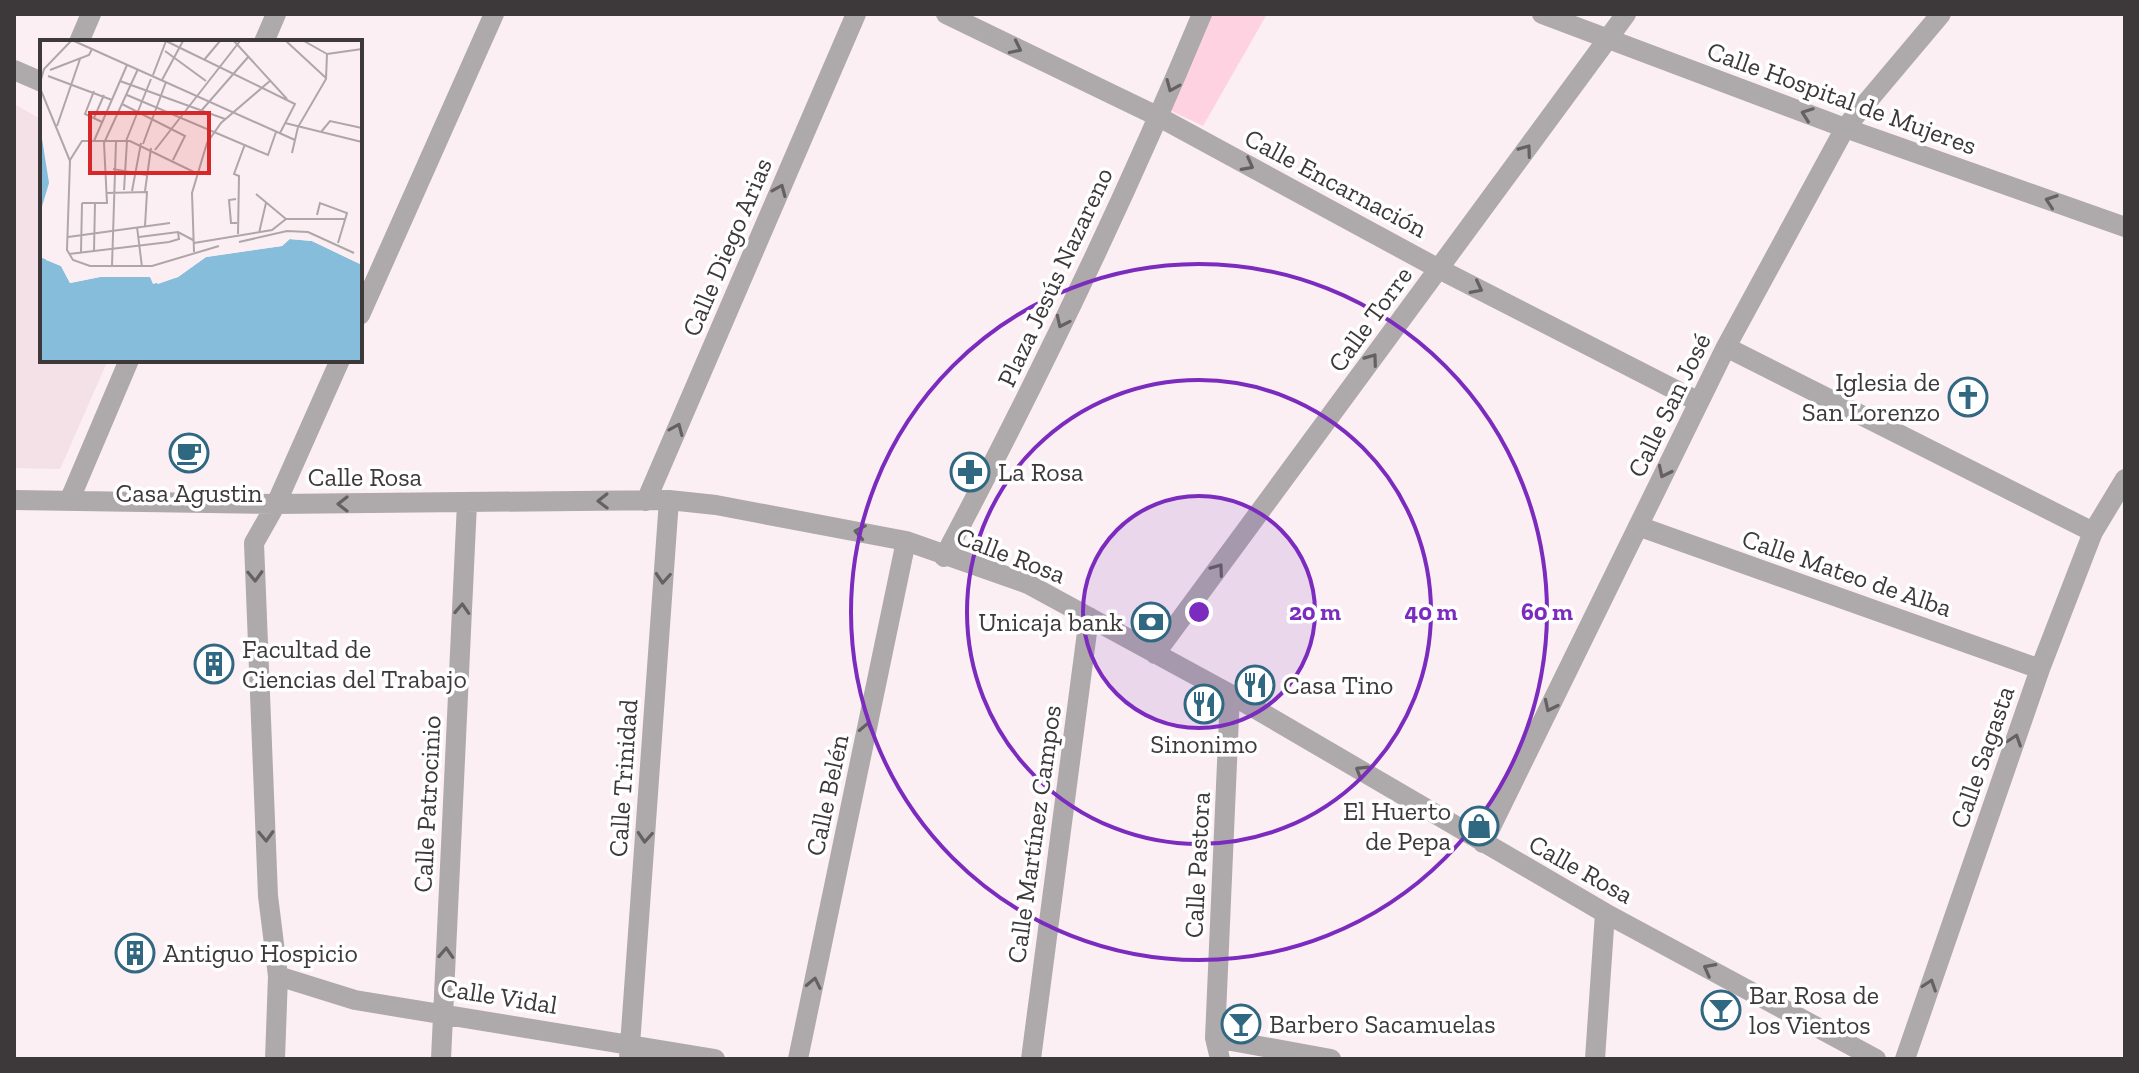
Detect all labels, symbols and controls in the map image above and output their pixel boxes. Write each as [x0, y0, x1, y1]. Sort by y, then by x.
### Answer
street label: Calle Hospital de Mujeres [1703, 34, 1981, 162]
one-way arrow [1008, 38, 1022, 54]
inset map [40, 40, 362, 362]
one-way arrow [1166, 78, 1182, 92]
one-way arrow [1800, 107, 1814, 124]
street label: Calle Encarnación [1239, 121, 1433, 245]
one-way arrow [1516, 144, 1531, 159]
street label: Calle Diego Arias [675, 153, 779, 341]
one-way arrow [1240, 156, 1254, 171]
street label: Plaza Jesús Nazareno [990, 162, 1120, 392]
one-way arrow [770, 184, 786, 199]
one-way arrow [2045, 194, 2059, 211]
street label: Calle Torre [1321, 260, 1419, 378]
one-way arrow [1469, 279, 1484, 294]
one-way arrow [1056, 313, 1072, 328]
street label: Calle San José [1620, 328, 1718, 482]
one-way arrow [1362, 354, 1377, 368]
place label: Iglesia de San Lorenzo [1802, 366, 1940, 428]
church icon: Iglesia de San Lorenzo [1947, 376, 1989, 418]
one-way arrow [667, 423, 683, 437]
cafe icon: Casa Agustin [168, 432, 210, 474]
pharmacy icon: La Rosa [949, 451, 991, 493]
place label: La Rosa [998, 456, 1084, 488]
street label: Calle Rosa [308, 461, 423, 493]
one-way arrow [1659, 464, 1674, 479]
place label: Casa Agustin [116, 477, 263, 509]
one-way arrow [596, 492, 609, 510]
one-way arrow [336, 495, 349, 512]
street label: Calle Rosa [952, 520, 1071, 591]
street label: Calle Mateo de Alba [1738, 522, 1956, 624]
one-way arrow [853, 525, 866, 542]
one-way arrow [1208, 563, 1223, 578]
one-way arrow [247, 570, 264, 583]
one-way arrow [655, 572, 672, 585]
text: 20 m [1289, 597, 1341, 626]
text: 40 m [1404, 597, 1458, 626]
text: 60 m [1521, 597, 1573, 626]
centre of rings [1185, 598, 1213, 626]
bank icon: Unicaja bank [1130, 601, 1172, 643]
one-way arrow [453, 602, 470, 615]
place label: Unicaja bank [978, 606, 1123, 638]
place label: Facultad de Ciencias del Trabajo [242, 633, 467, 695]
building icon: Facultad de Ciencias del Trabajo [193, 643, 235, 685]
restaurant icon: Casa Tino [1234, 664, 1276, 706]
place label: Casa Tino [1283, 669, 1393, 701]
street label: Calle Sagasta [1943, 681, 2021, 832]
restaurant icon: Sinonimo [1183, 683, 1225, 725]
one-way arrow [1544, 697, 1560, 712]
street label: Calle Trinidad [602, 698, 644, 858]
street label: Calle Martínez Campos [1000, 703, 1068, 965]
street label: Calle Patrocinio [406, 715, 448, 893]
one-way arrow [858, 722, 875, 735]
place label: Sinonimo [1150, 728, 1258, 760]
street label: Calle Belén [799, 731, 855, 859]
one-way arrow [2006, 733, 2022, 747]
one-way arrow [1355, 765, 1370, 781]
street label: Calle Pastora [1177, 791, 1217, 939]
place label: El Huerto de Pepa [1343, 795, 1451, 857]
shop icon: El Huerto de Pepa [1458, 805, 1500, 847]
street label: Calle Rosa [1523, 827, 1639, 911]
one-way arrow [257, 830, 274, 843]
one-way arrow [637, 831, 654, 844]
building icon: Antiguo Hospicio [114, 932, 156, 974]
place label: Antiguo Hospicio [163, 937, 358, 969]
one-way arrow [438, 946, 455, 959]
one-way arrow [1703, 963, 1718, 979]
street label: Calle Vidal [438, 971, 560, 1021]
one-way arrow [805, 976, 822, 990]
place label: Bar Rosa de los Vientos [1749, 979, 1879, 1041]
one-way arrow [1921, 979, 1937, 993]
bar icon: Bar Rosa de los Vientos [1700, 989, 1742, 1031]
bar icon: Barbero Sacamuelas [1220, 1003, 1262, 1045]
place label: Barbero Sacamuelas [1269, 1008, 1496, 1040]

